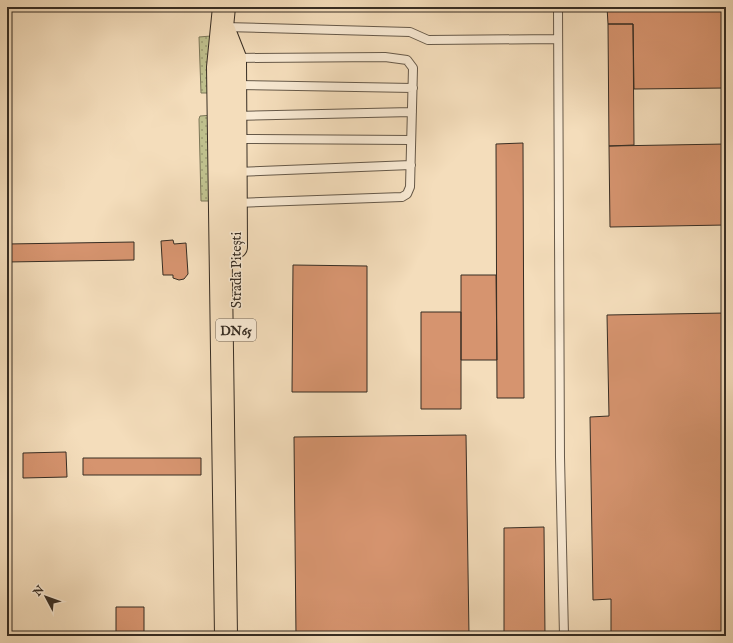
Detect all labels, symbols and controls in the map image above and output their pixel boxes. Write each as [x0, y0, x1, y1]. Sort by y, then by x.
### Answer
street label: Strada Pitești [228, 232, 246, 308]
road number: DN65 [216, 319, 256, 341]
north arrow [26, 577, 66, 617]
text: N [30, 583, 48, 600]

